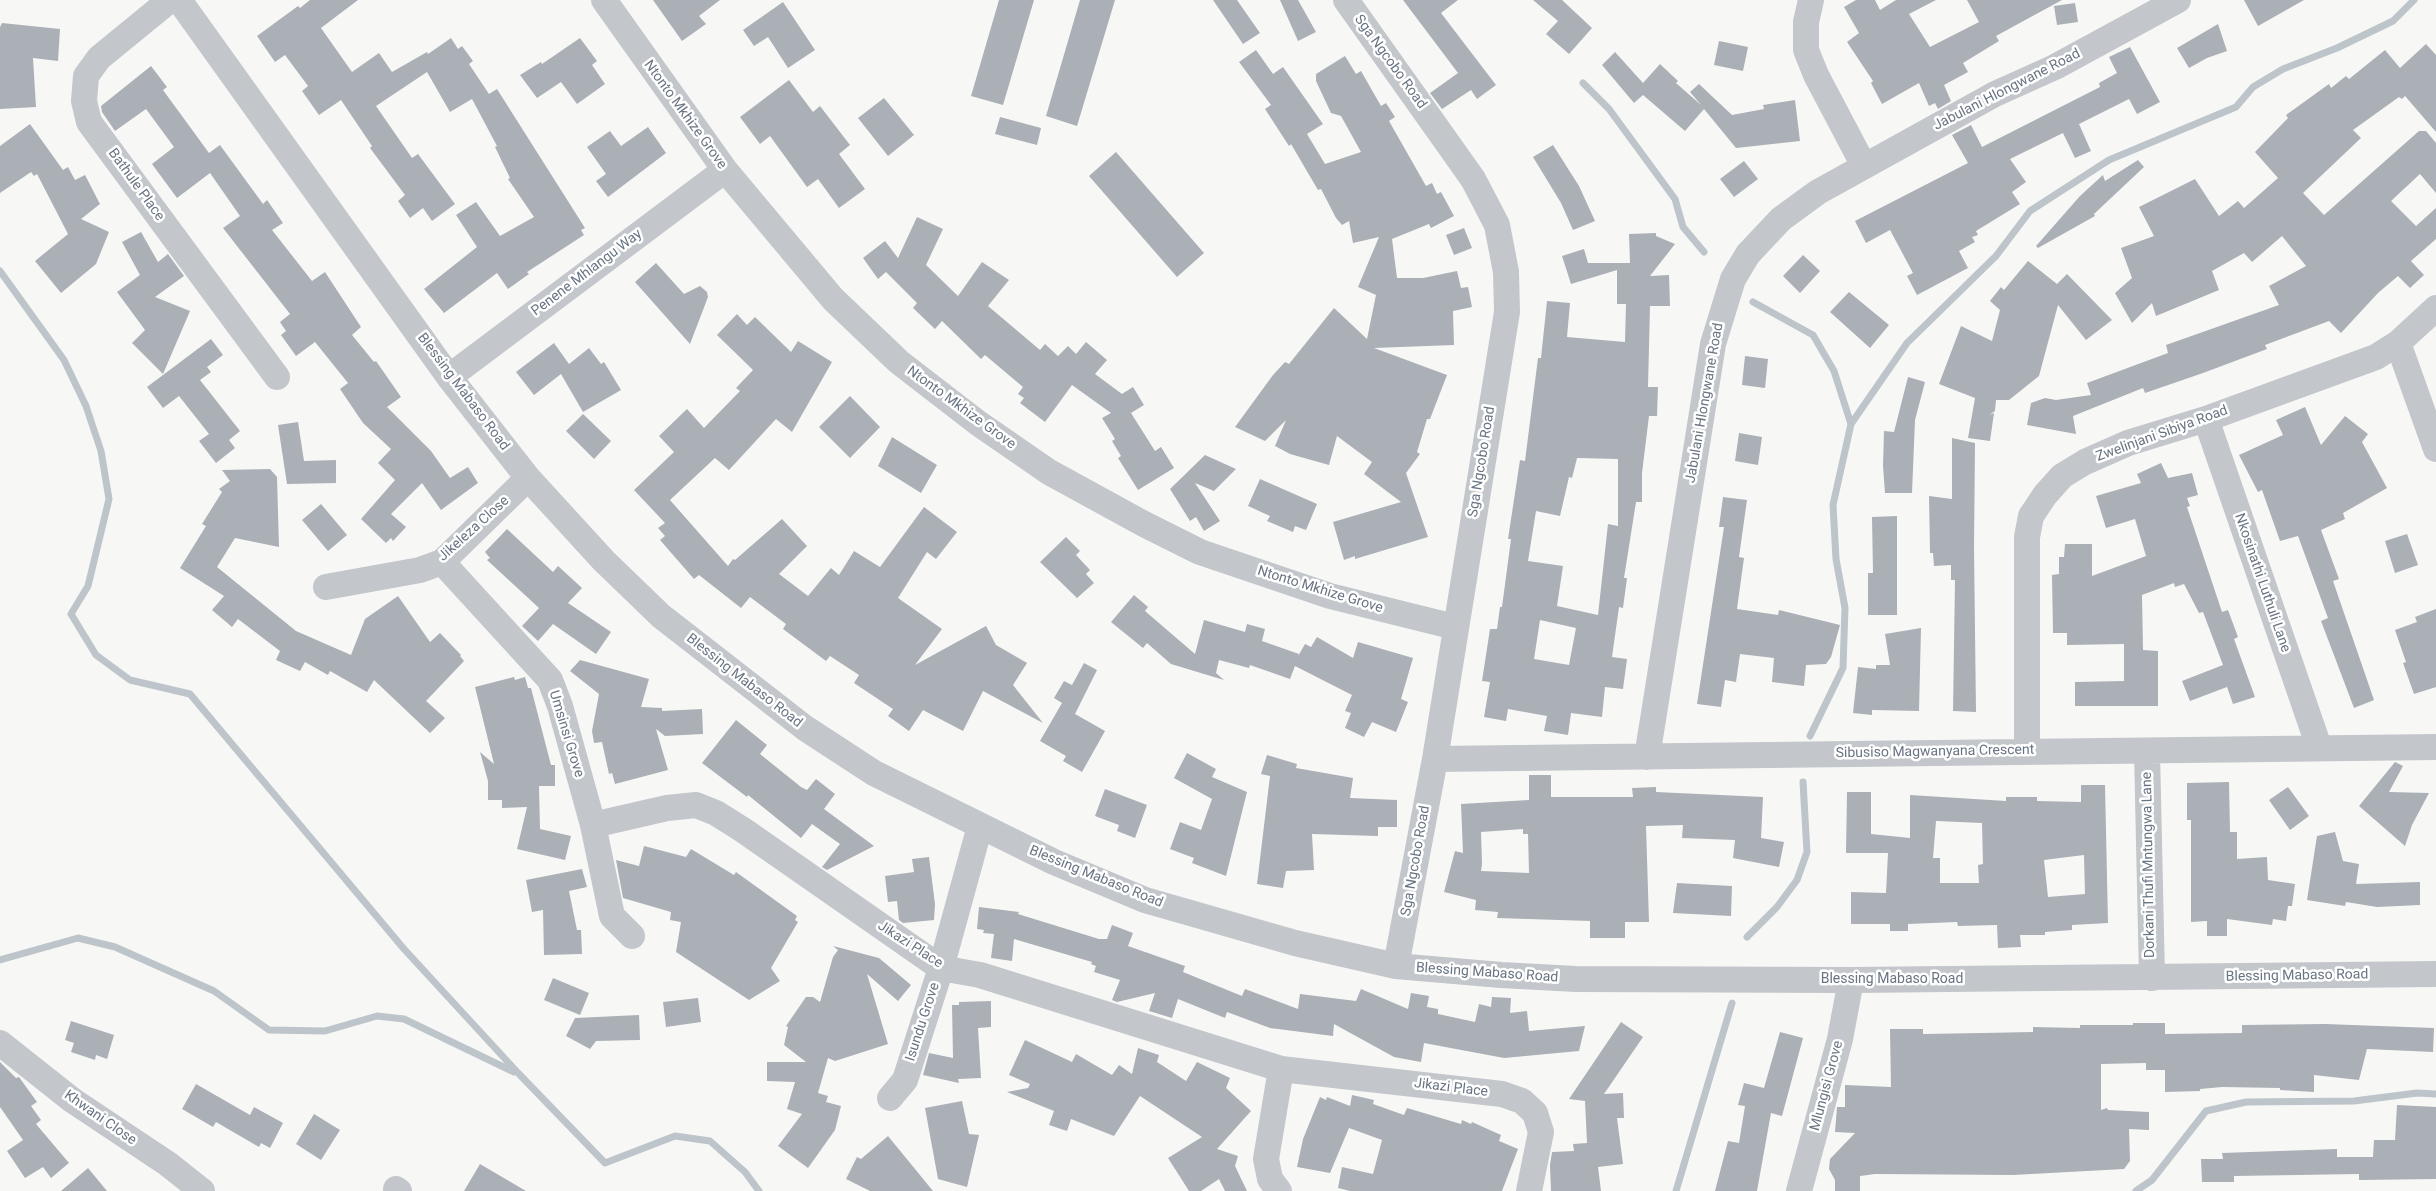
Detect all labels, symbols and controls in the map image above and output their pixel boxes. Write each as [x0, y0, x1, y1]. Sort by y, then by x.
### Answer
street label: Sga Ngcobo Road [1350, 12, 1430, 112]
street label: Jabulani Hlongwane Road [1931, 46, 2083, 134]
street label: Ntonto Mkhize Grove [640, 57, 730, 173]
street label: Bathule Place [104, 146, 168, 224]
street label: Penene Mhlangu Way [528, 226, 646, 320]
street label: Jabulani Hlongwane Road [1683, 322, 1727, 484]
street label: Blessing Mabaso Road [413, 330, 513, 454]
street label: Ntonto Mkhize Grove [903, 363, 1019, 453]
street label: Zwelinjani Sibiya Road [2094, 402, 2230, 466]
street label: Sga Ngcobo Road [1465, 405, 1499, 519]
street label: Jikeleza Close [435, 493, 513, 565]
street label: Nkosinathi Luthuli Lane [2230, 511, 2294, 655]
street label: Ntonto Mkhize Grove [1255, 563, 1385, 617]
street label: Blessing Mabaso Road [683, 630, 805, 732]
street label: Umsinsi Grove [545, 689, 587, 779]
street label: Sibusiso Magwanyana Crescent [1836, 742, 2034, 762]
street label: Dorkani Thufi Mntungwa Lane [2139, 772, 2159, 958]
street label: Sga Ngcobo Road [1398, 804, 1434, 918]
street label: Blessing Mabaso Road [1027, 843, 1165, 911]
street label: Jikazi Place [874, 918, 946, 972]
street label: Blessing Mabaso Road [1415, 960, 1559, 986]
street label: Blessing Mabaso Road [2226, 966, 2368, 986]
street label: Blessing Mabaso Road [1821, 971, 1963, 987]
street label: Isundu Grove [902, 981, 944, 1063]
street label: Mlungisi Grove [1807, 1039, 1847, 1133]
street label: Jikazi Place [1413, 1075, 1489, 1101]
street label: Khwani Close [61, 1087, 139, 1149]

